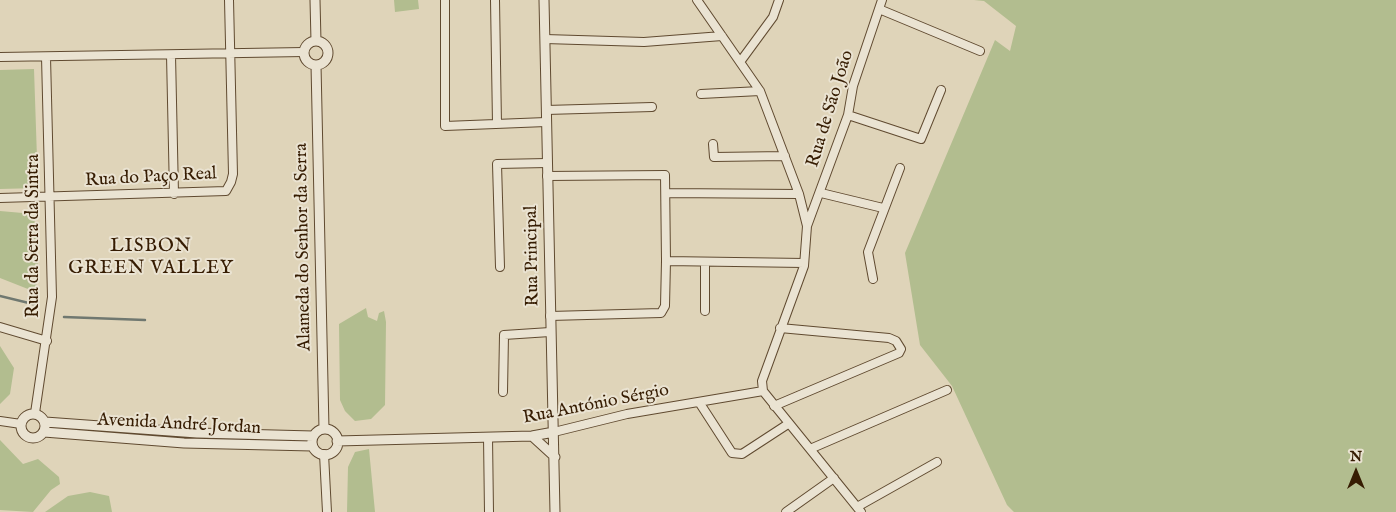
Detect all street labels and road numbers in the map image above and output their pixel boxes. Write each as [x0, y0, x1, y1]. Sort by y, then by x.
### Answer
street label: Rua de São João [803, 48, 859, 170]
street label: Alameda do Senhor da Serra [291, 143, 317, 351]
street label: Rua da Serra da Sintra [23, 154, 45, 318]
street label: Rua do Paço Real [85, 164, 217, 192]
street label: Rua Principal [521, 205, 545, 307]
street label: Rua António Sérgio [521, 380, 671, 430]
street label: Avenida André Jordan [97, 410, 261, 440]

